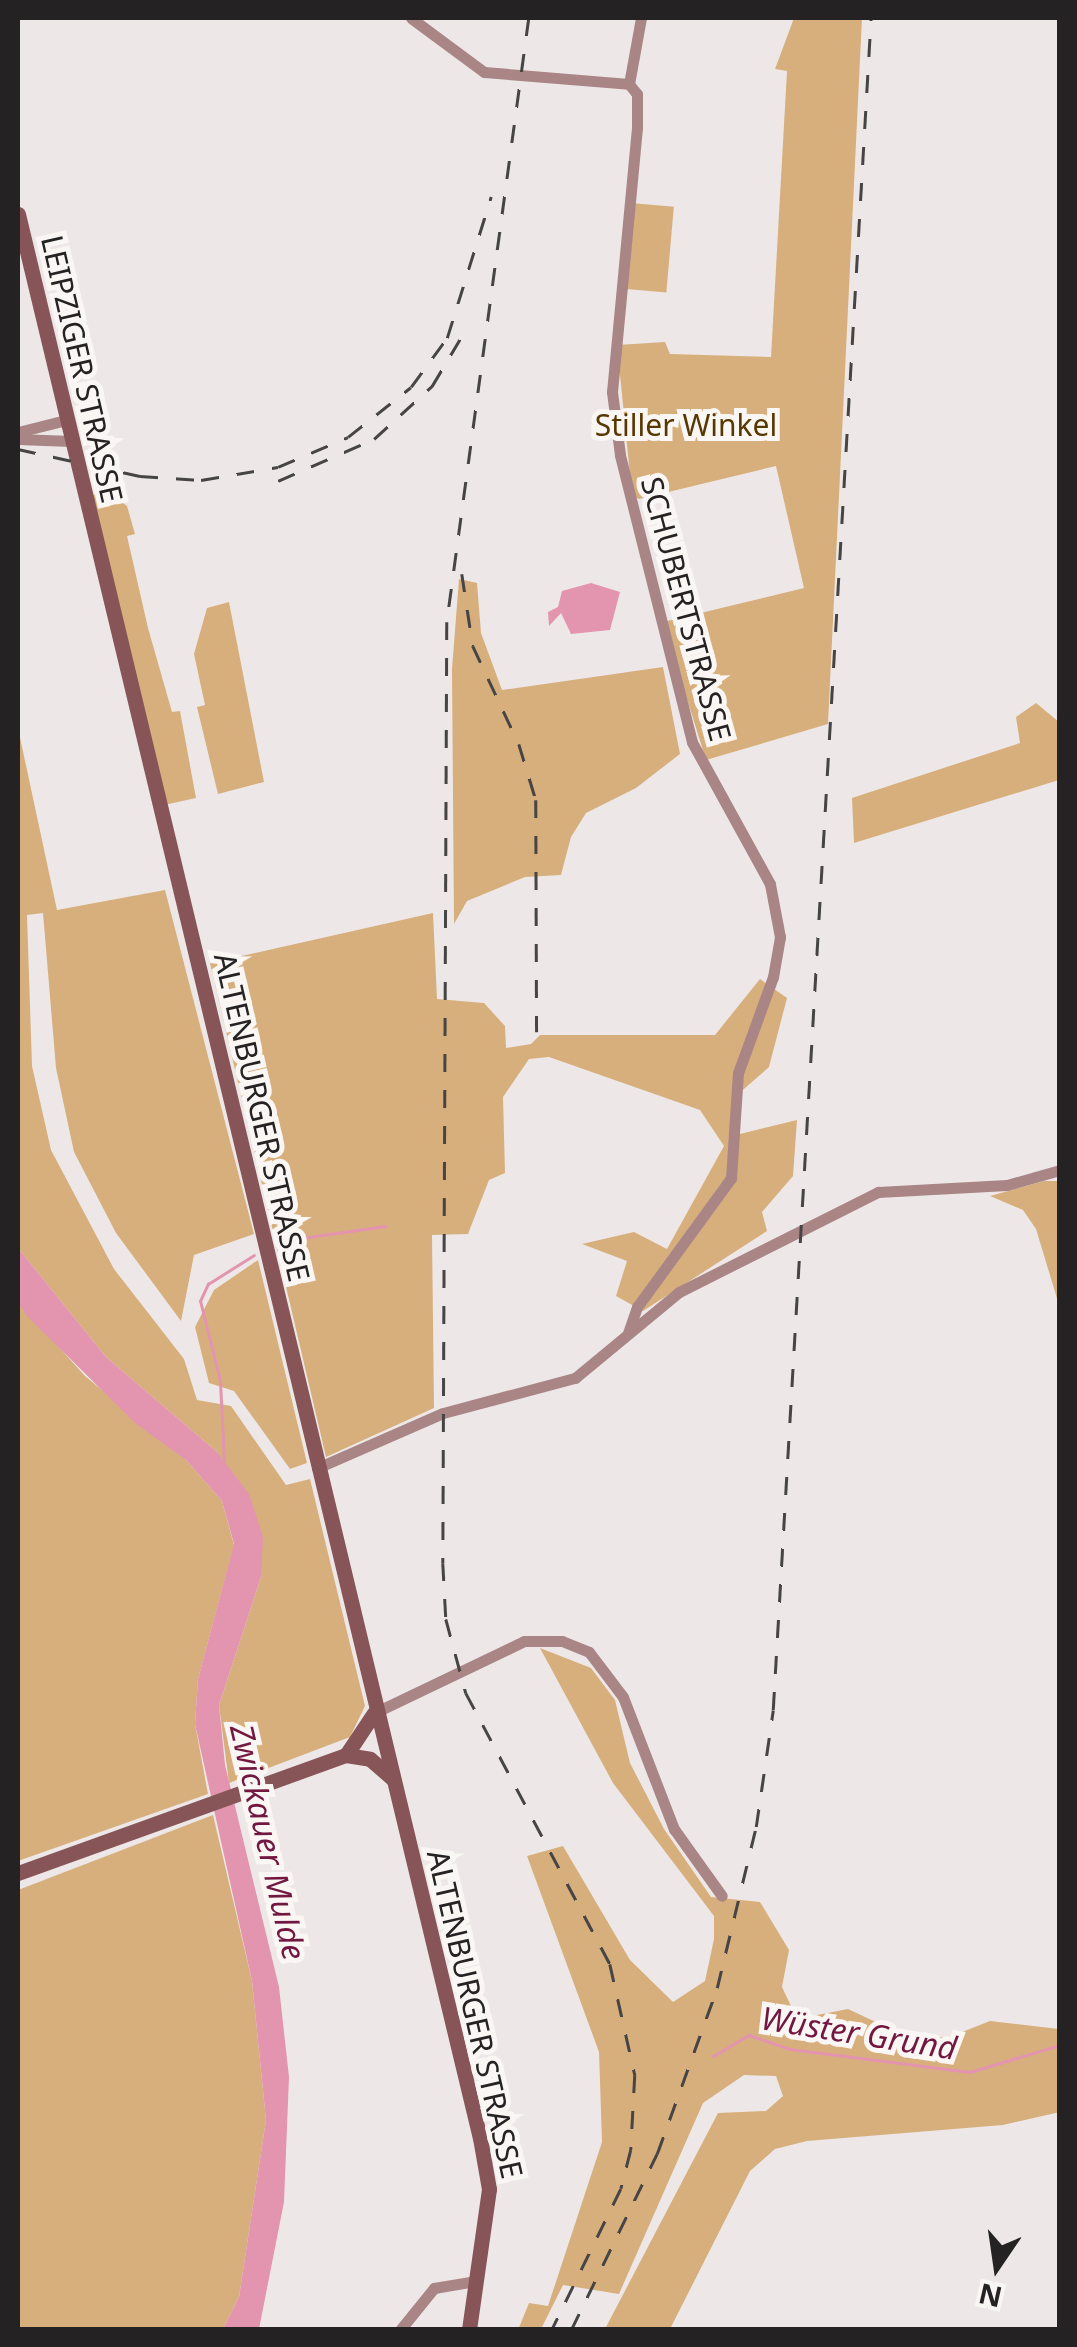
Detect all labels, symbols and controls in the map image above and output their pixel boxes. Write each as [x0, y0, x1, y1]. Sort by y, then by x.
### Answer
street label: LEIPZIGER STRASSE [34, 232, 130, 506]
park label: Stiller Winkel [595, 407, 777, 443]
street label: SCHUBERTSTRASSE [633, 473, 739, 745]
street label: ALTENBURGER STRASSE [207, 949, 317, 1285]
water label: Zwickauer Mulde [222, 1720, 314, 1964]
street label: ALTENBURGER STRASSE [420, 1846, 530, 2182]
water label: Wüster Grund [759, 1999, 959, 2067]
north arrow [947, 2217, 1047, 2317]
text: N [975, 2275, 1006, 2317]

